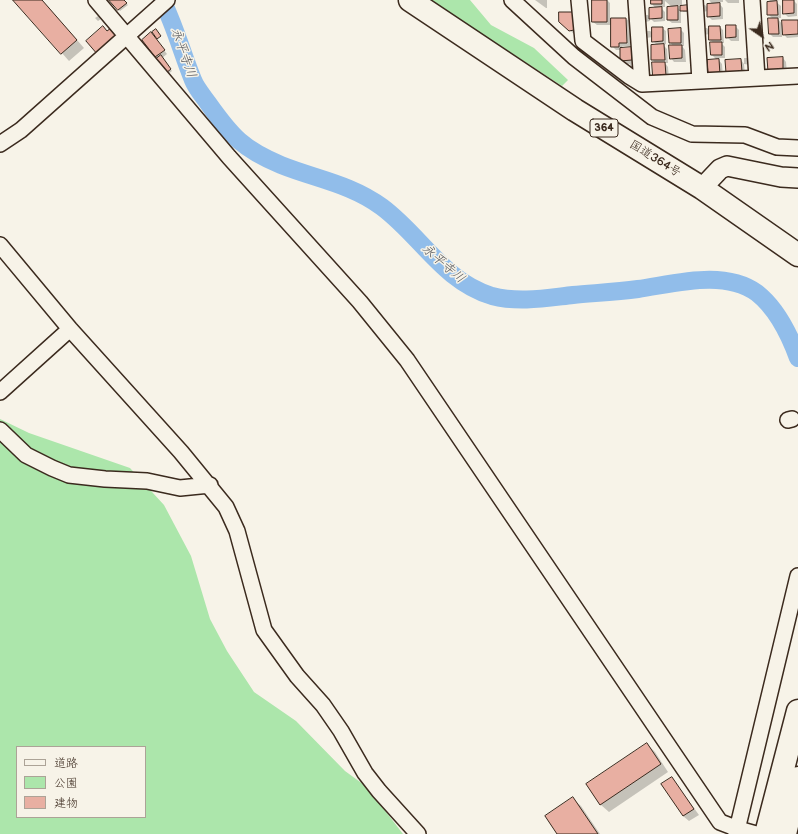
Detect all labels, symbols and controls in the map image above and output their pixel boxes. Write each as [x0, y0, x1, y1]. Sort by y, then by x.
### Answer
north arrow [742, 16, 782, 56]
water label: 永平寺川 [167, 26, 199, 80]
text: N [762, 39, 776, 54]
road number: 364 [590, 119, 618, 137]
street label: 国道364号 [627, 138, 683, 180]
water label: 永平寺川 [418, 241, 468, 287]
legend [16, 746, 146, 818]
text: 道路 [54, 756, 78, 771]
text: 公園 [54, 776, 78, 791]
text: 建物 [54, 796, 78, 811]

